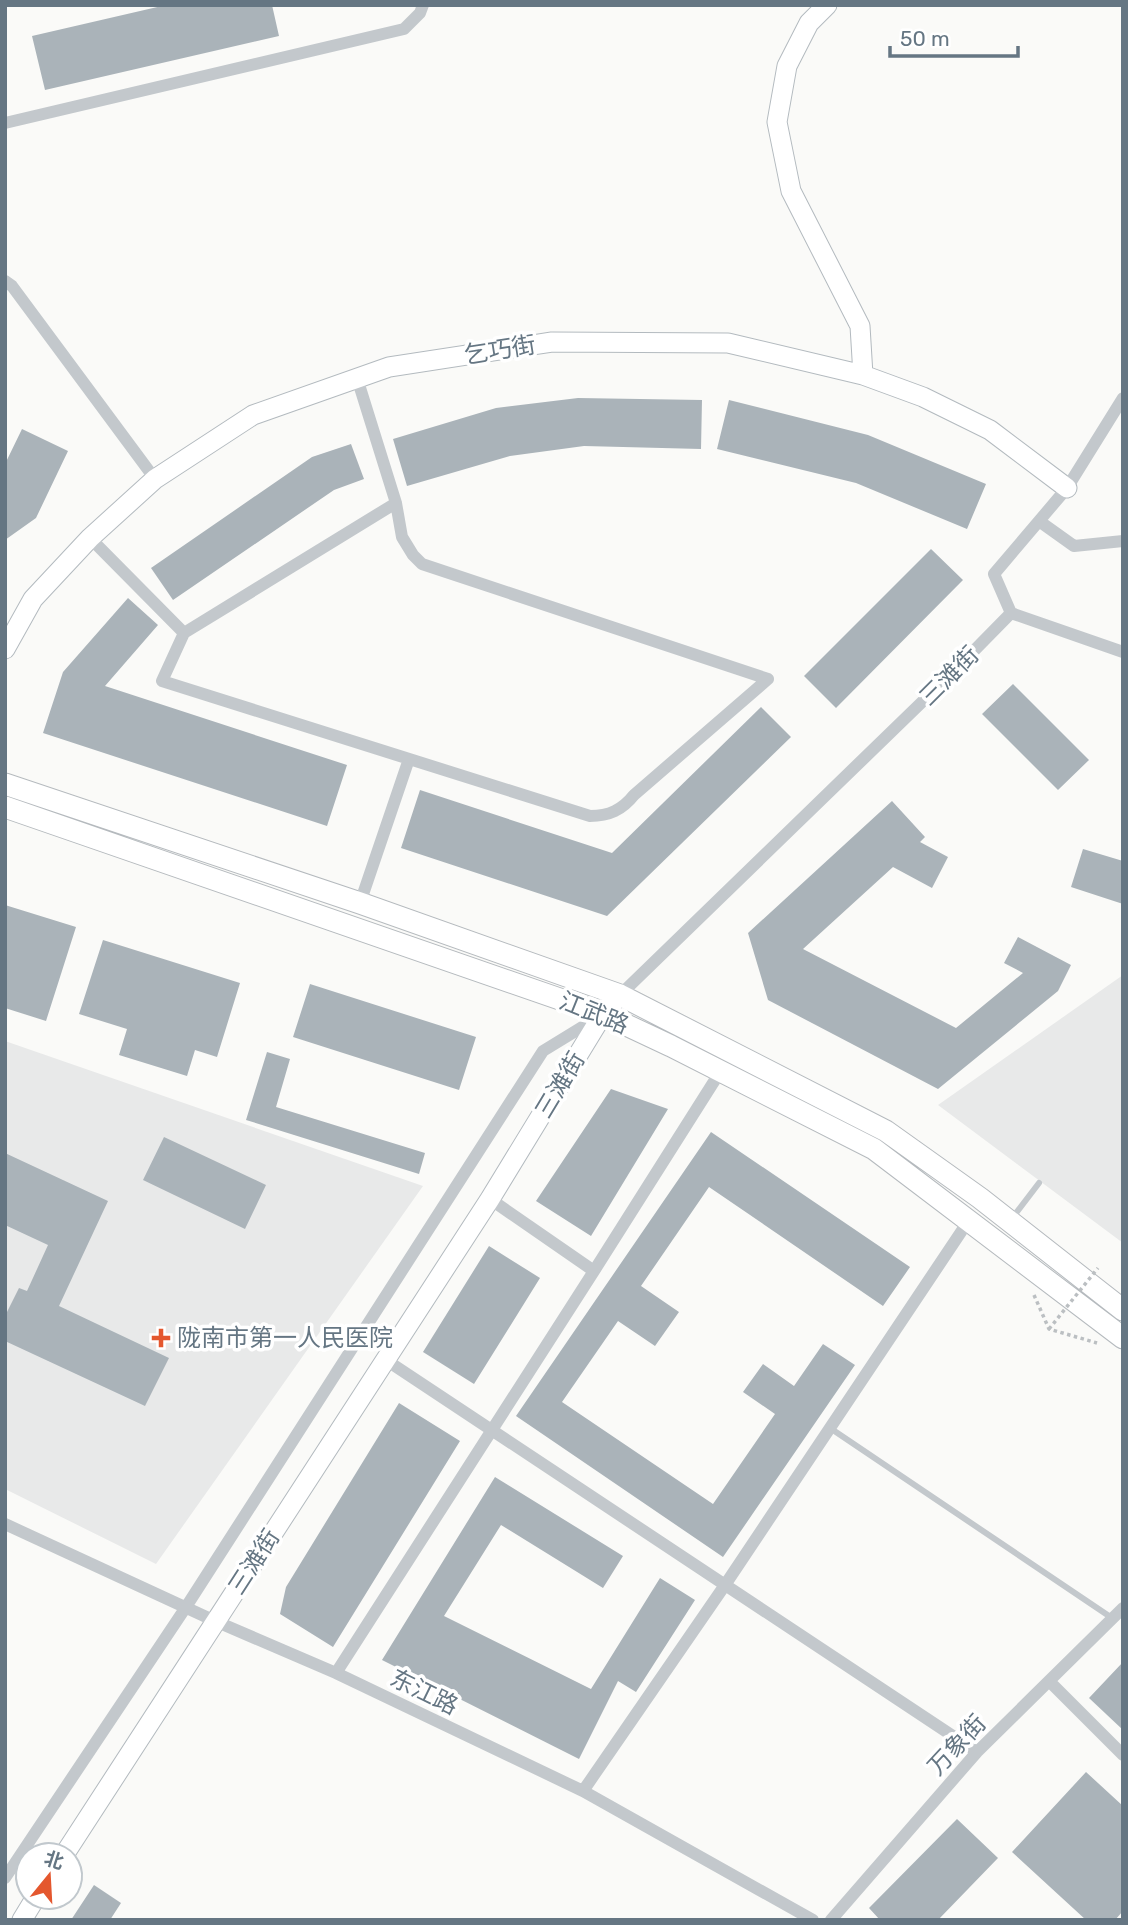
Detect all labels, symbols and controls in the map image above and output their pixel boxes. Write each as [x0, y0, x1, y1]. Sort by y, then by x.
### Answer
scale bar [890, 14, 1018, 58]
text: 50 m [900, 26, 950, 51]
street label: 乞巧街 [462, 331, 538, 369]
street label: 三滩街 [914, 641, 984, 711]
street label: 江武路 [555, 987, 633, 1039]
street label: 三滩街 [529, 1047, 591, 1123]
place label: 陇南市第一人民医院 [177, 1324, 393, 1352]
marker: 陇南市第一人民医院 [151, 1328, 171, 1348]
street label: 三滩街 [223, 1524, 285, 1600]
street label: 东江路 [386, 1664, 462, 1720]
street label: 万象街 [922, 1709, 992, 1781]
north arrow [14, 1841, 84, 1911]
text: 北 [42, 1846, 67, 1874]

